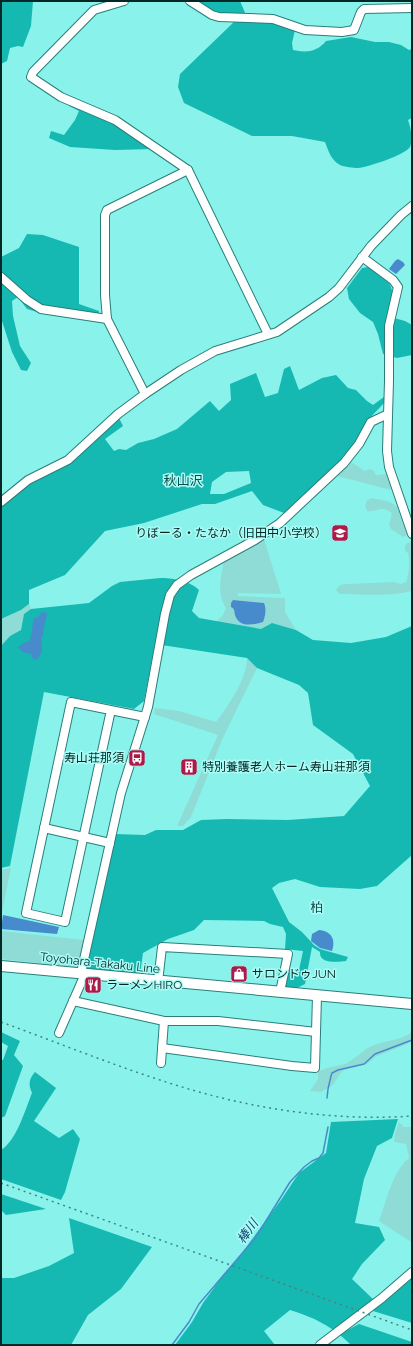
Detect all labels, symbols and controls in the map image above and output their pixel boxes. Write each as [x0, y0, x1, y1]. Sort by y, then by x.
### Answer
district label: 秋山沢 [163, 473, 203, 488]
school or university icon: りぼーる・たなか（旧田中小学校） [330, 523, 350, 543]
place label: りぼーる・たなか（旧田中小学校） [135, 526, 327, 540]
bus stop icon: 寿山荘那須 [127, 748, 147, 768]
place label: 寿山荘那須 [64, 751, 124, 765]
building icon: 特別養護老人ホーム寿山荘那須 [179, 757, 199, 777]
place label: 特別養護老人ホーム寿山荘那須 [202, 760, 370, 774]
district label: 柏 [310, 900, 324, 915]
street label: Toyohara-Takaku Line [39, 950, 161, 976]
shop icon: サロンドゥJUN [229, 964, 249, 984]
place label: サロンドゥJUN [252, 967, 336, 981]
restaurant icon: ラーメンHIRO [83, 975, 103, 995]
place label: ラーメンHIRO [106, 978, 182, 992]
water label: 棒川 [234, 1215, 262, 1246]

